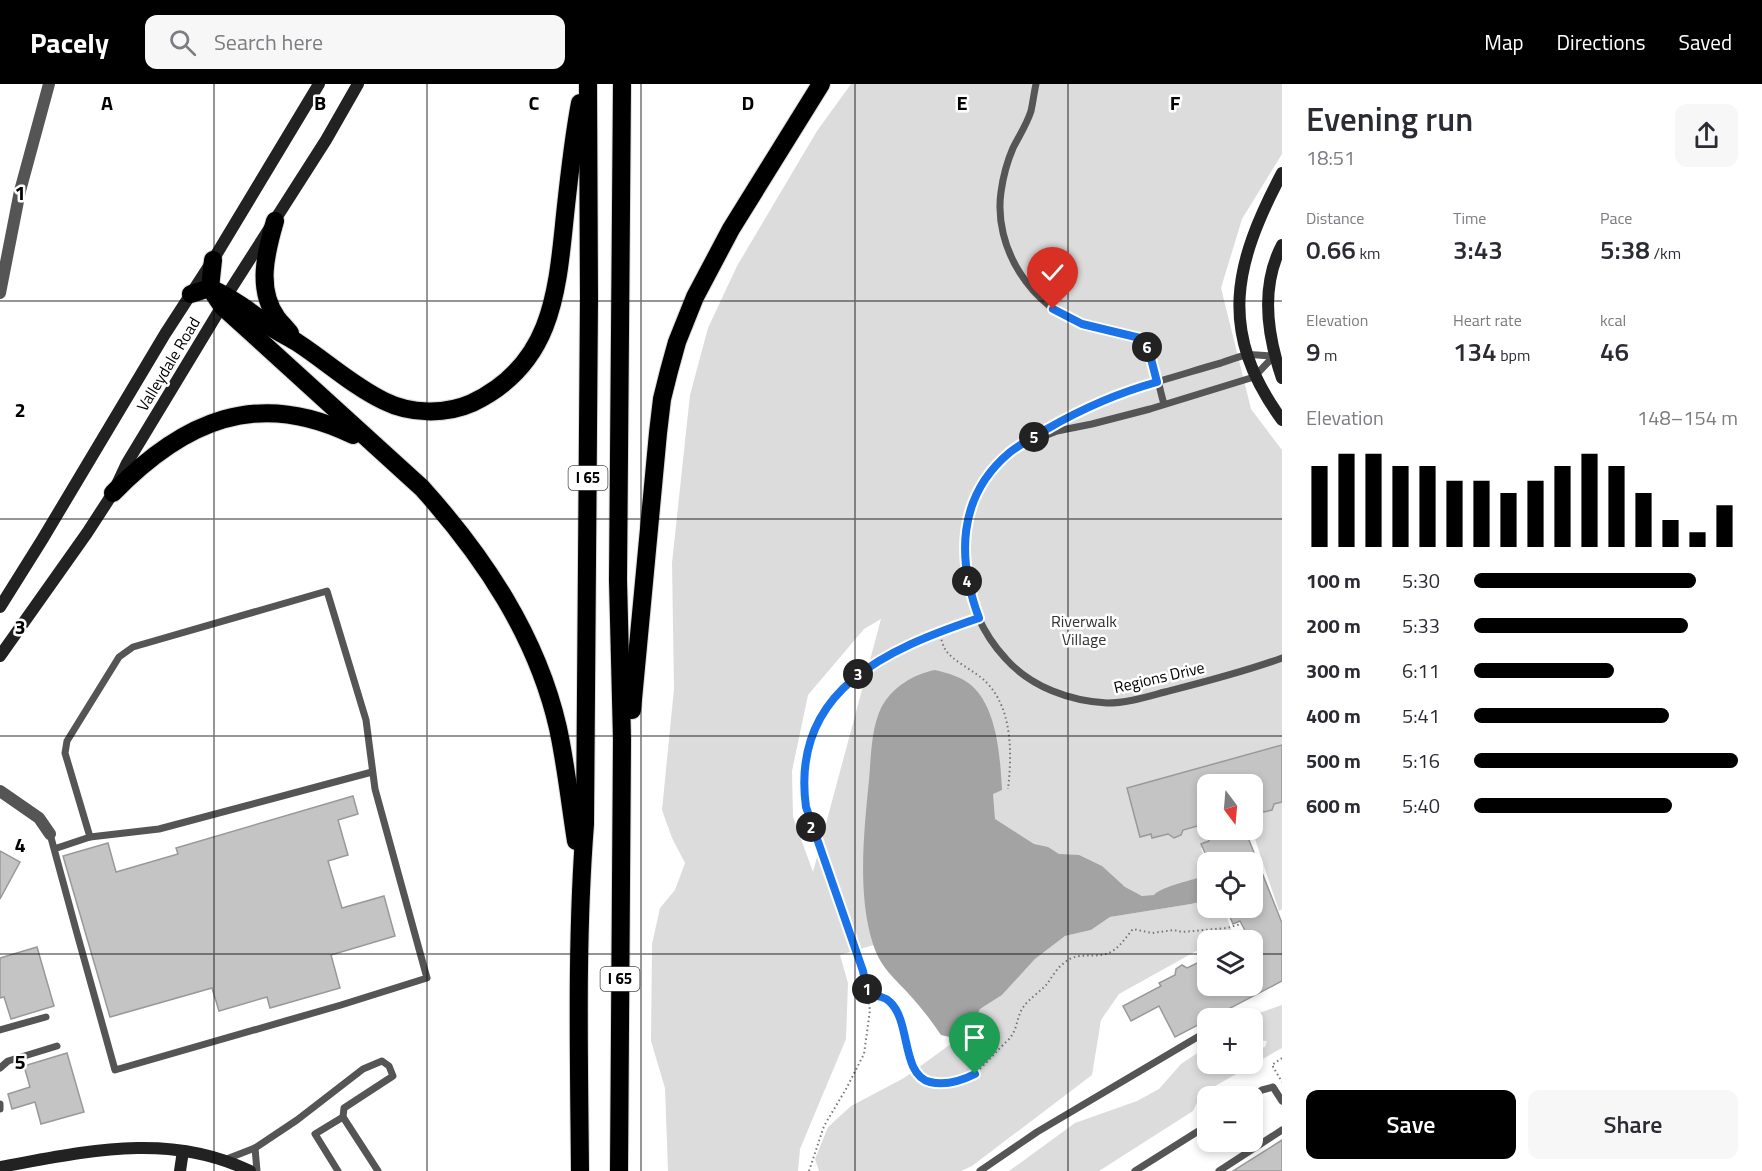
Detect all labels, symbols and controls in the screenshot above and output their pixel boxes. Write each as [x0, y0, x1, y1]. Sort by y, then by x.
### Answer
search box [145, 15, 565, 69]
text: Pacely [30, 21, 109, 64]
text: Search here [214, 25, 323, 59]
icon: search [166, 26, 199, 59]
text: Map [1484, 26, 1524, 58]
text: Directions [1557, 26, 1646, 58]
text: Saved [1679, 26, 1732, 58]
text: A [101, 87, 113, 118]
text: B [314, 87, 326, 118]
text: C [529, 87, 540, 118]
text: D [742, 87, 754, 118]
text: E [956, 87, 968, 118]
text: F [1170, 87, 1181, 118]
text: Evening run [1306, 94, 1473, 144]
button: share [1675, 104, 1738, 167]
text: 18:51 [1306, 142, 1355, 173]
text: 1 [14, 177, 26, 208]
text: Distance [1306, 206, 1364, 230]
text: Time [1453, 206, 1486, 230]
text: Pace [1600, 206, 1632, 230]
text: 0.66 [1306, 230, 1356, 269]
text: 3:43 [1453, 230, 1503, 269]
text: 5:38 [1600, 230, 1650, 269]
text: km [1356, 241, 1380, 265]
text: /km [1650, 241, 1681, 265]
pin [1027, 247, 1078, 309]
icon: check [1036, 256, 1069, 289]
text: Elevation [1306, 308, 1368, 332]
text: Heart rate [1453, 308, 1522, 332]
text: kcal [1600, 308, 1626, 332]
street label: Valleydale Road [130, 312, 206, 416]
pin: 6 [1132, 332, 1162, 362]
text: 9 [1306, 332, 1321, 371]
text: 134 [1453, 332, 1497, 371]
text: 46 [1600, 332, 1629, 371]
text: 6 [1143, 335, 1151, 359]
text: m [1321, 343, 1337, 367]
text: bpm [1497, 343, 1530, 367]
text: 2 [14, 394, 26, 425]
text: Elevation [1306, 402, 1384, 433]
text: 148–154 m [1637, 402, 1738, 433]
pin: 5 [1019, 422, 1049, 452]
text: 5 [1030, 425, 1038, 449]
road number: I 65 [568, 466, 608, 490]
text: 100 m [1306, 565, 1361, 596]
text: 5:30 [1402, 565, 1440, 596]
pin: 4 [952, 566, 982, 596]
text: 4 [963, 569, 971, 593]
park label: Riverwalk Village [1051, 609, 1117, 651]
text: 200 m [1306, 610, 1361, 641]
text: 5:33 [1402, 610, 1440, 641]
text: 3 [14, 611, 26, 642]
street label: Regions Drive [1111, 655, 1207, 699]
text: 300 m [1306, 655, 1361, 686]
text: 6:11 [1402, 655, 1440, 686]
pin: 3 [843, 659, 873, 689]
text: 3 [854, 662, 862, 686]
text: 400 m [1306, 700, 1361, 731]
text: 5:41 [1402, 700, 1440, 731]
text: 500 m [1306, 745, 1361, 776]
text: 5:16 [1402, 745, 1440, 776]
north arrow [1197, 774, 1263, 840]
map controls [1197, 774, 1263, 1152]
text: 600 m [1306, 790, 1361, 821]
text: 5:40 [1402, 790, 1440, 821]
pin: 2 [796, 812, 826, 842]
text: 2 [807, 815, 815, 839]
text: 4 [14, 829, 26, 860]
button: locate [1197, 852, 1263, 918]
button: layers [1197, 930, 1263, 996]
road number: I 65 [600, 967, 640, 991]
pin: 1 [852, 974, 882, 1004]
text: 1 [863, 977, 871, 1001]
button: + [1197, 1008, 1263, 1074]
pin [949, 1012, 1000, 1074]
icon: arrive [958, 1021, 991, 1054]
text: 5 [14, 1046, 26, 1077]
button: − [1197, 1086, 1263, 1152]
button: Save [1306, 1090, 1516, 1159]
button: Share [1528, 1090, 1738, 1159]

